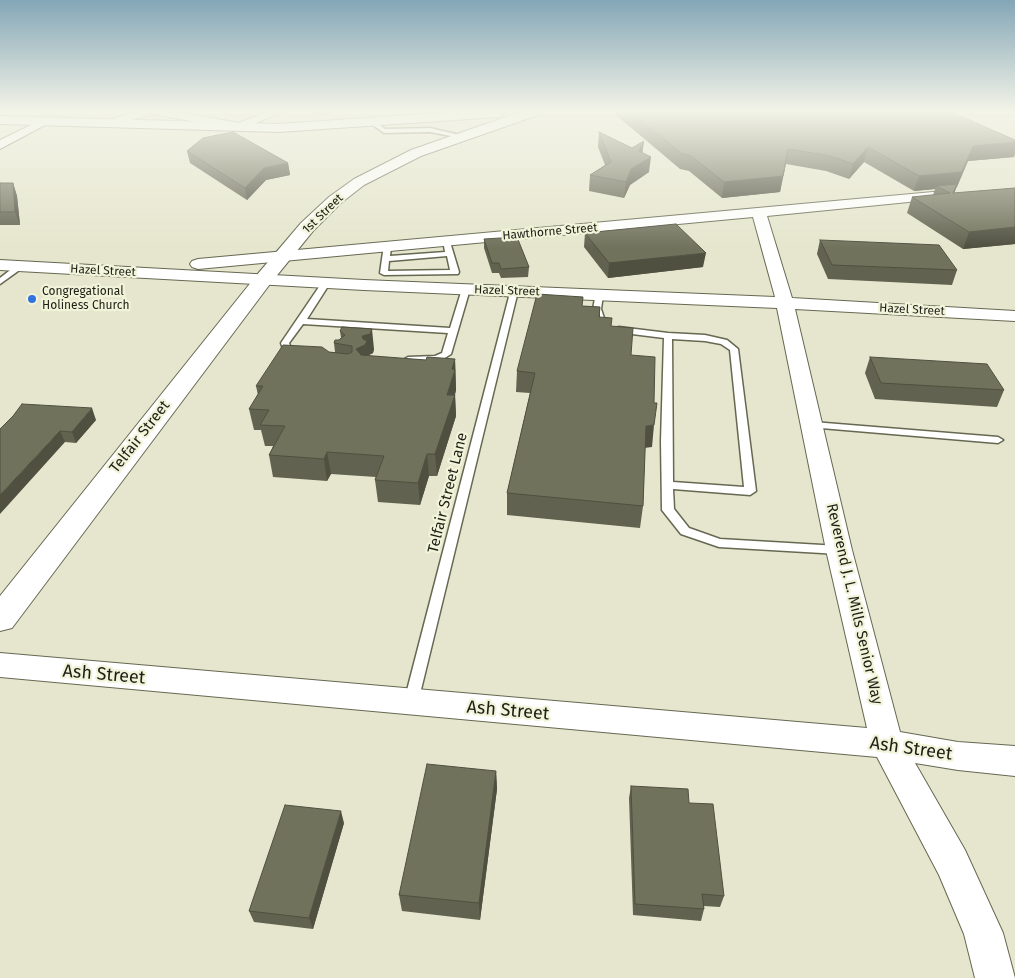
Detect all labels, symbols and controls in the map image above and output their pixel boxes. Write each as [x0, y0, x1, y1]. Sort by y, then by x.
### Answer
street label: 1st Street [300, 191, 346, 237]
street label: Hawthorne Street [502, 221, 598, 243]
street label: Hazel Street [70, 262, 136, 280]
street label: Hazel Street [474, 283, 540, 299]
place label: Congregational Holiness Church [42, 285, 130, 313]
marker: Congregational Holiness Church [26, 293, 38, 305]
street label: Hazel Street [879, 301, 945, 319]
street label: Telfair Street [106, 397, 174, 477]
street label: Telfair Street Lane [424, 431, 472, 555]
street label: Reverend J. L. Mills Senior Way [822, 502, 886, 706]
street label: Ash Street [62, 661, 146, 689]
street label: Ash Street [466, 697, 550, 725]
street label: Ash Street [868, 733, 954, 765]

